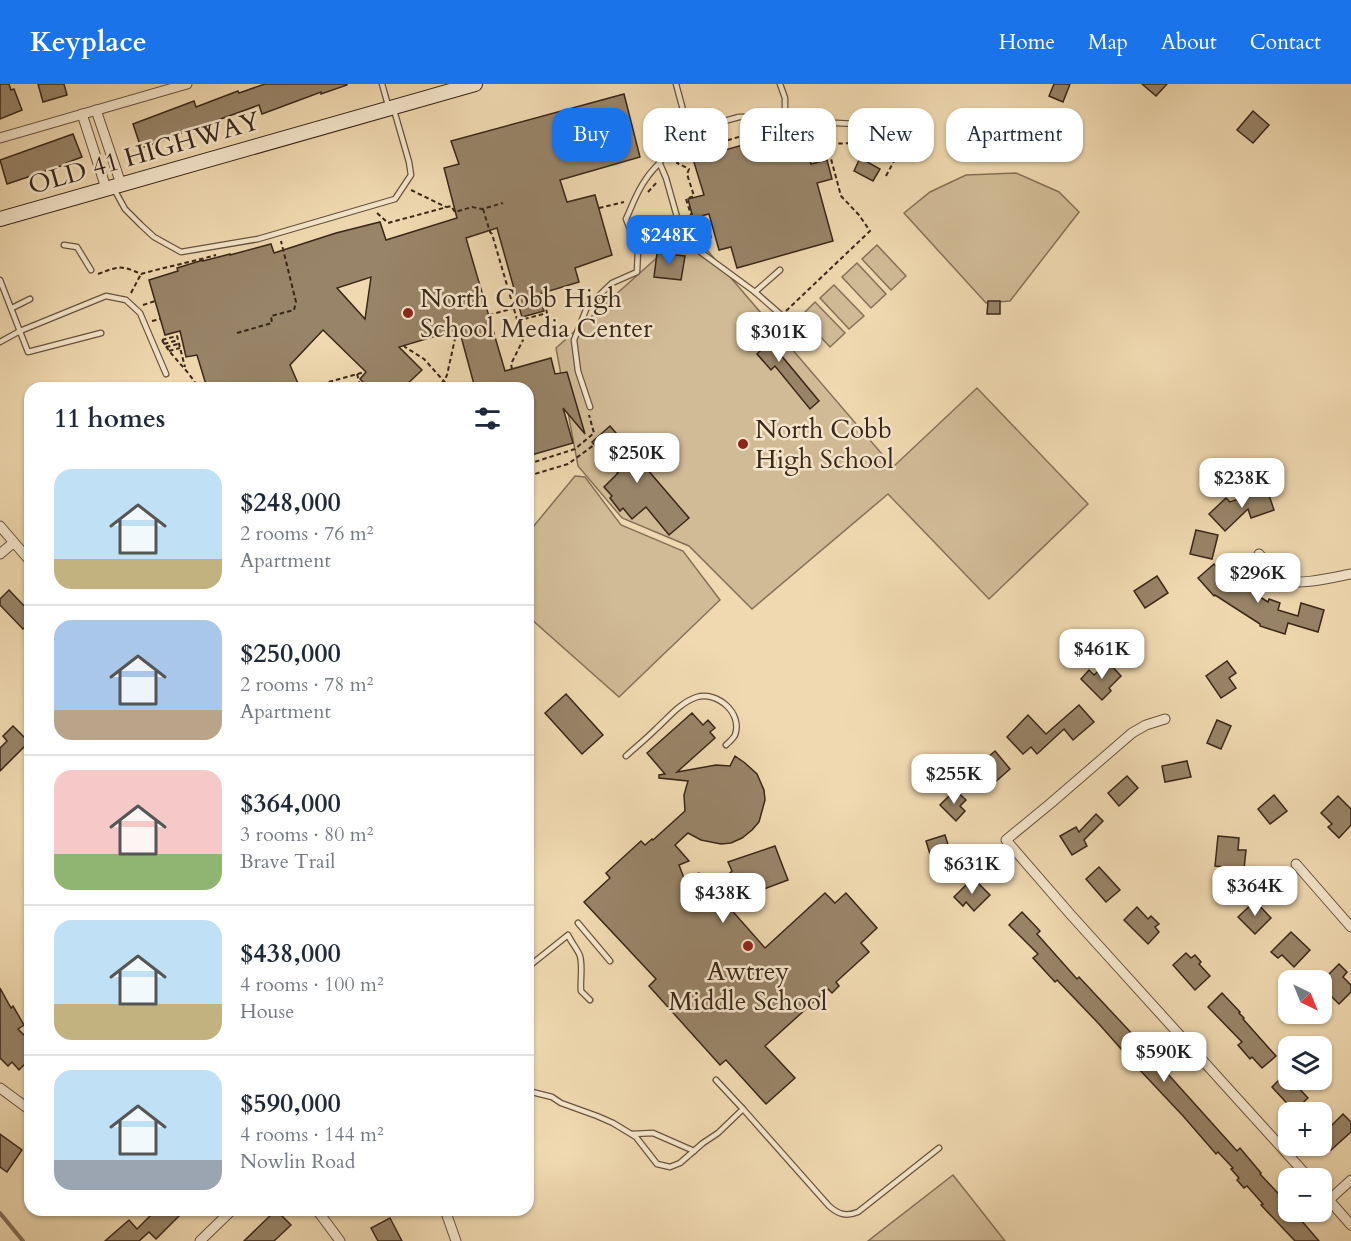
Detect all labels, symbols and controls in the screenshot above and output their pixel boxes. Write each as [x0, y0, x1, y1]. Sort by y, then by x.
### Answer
text: Keyplace [30, 23, 147, 61]
text: Home [999, 28, 1055, 57]
text: Map [1088, 28, 1128, 57]
text: About [1161, 28, 1217, 57]
text: Contact [1250, 28, 1321, 57]
street label: OLD 41 HIGHWAY [24, 103, 264, 203]
chip: Buy [552, 108, 631, 162]
chip: Rent [643, 108, 728, 162]
chip: Filters [740, 108, 836, 162]
chip: New [848, 108, 934, 162]
chip: Apartment [946, 108, 1083, 162]
pin: $248K [627, 215, 711, 266]
text: $248K [640, 221, 698, 248]
place label: North Cobb High School Media Center [420, 281, 653, 346]
marker: North Cobb High School Media Center [401, 306, 415, 320]
pin: $301K [737, 312, 821, 363]
text: $301K [750, 318, 808, 345]
text: 11 homes [54, 401, 165, 436]
icon: filters [471, 402, 504, 435]
place label: North Cobb High School [755, 412, 894, 477]
pin: $250K [595, 433, 679, 484]
marker: North Cobb High School [736, 437, 750, 451]
text: $250K [608, 439, 666, 466]
pin: $238K [1200, 458, 1284, 509]
text: $238K [1213, 464, 1271, 491]
text: $248,000 [240, 485, 341, 520]
icon: home [102, 493, 174, 565]
text: 2 rooms · 76 m² [240, 520, 373, 547]
text: Apartment [240, 547, 331, 574]
pin: $296K [1216, 553, 1300, 604]
text: $296K [1229, 559, 1287, 586]
pin: $461K [1060, 629, 1144, 680]
text: $461K [1073, 635, 1131, 662]
text: $250,000 [240, 636, 341, 671]
icon: home [102, 644, 174, 716]
text: 2 rooms · 78 m² [240, 671, 373, 698]
text: Apartment [240, 698, 331, 725]
pin: $255K [912, 754, 996, 805]
text: $255K [925, 760, 983, 787]
text: $364,000 [240, 786, 341, 821]
icon: home [102, 794, 174, 866]
text: 3 rooms · 80 m² [240, 821, 373, 848]
pin: $631K [930, 844, 1014, 895]
text: Brave Trail [240, 848, 335, 875]
text: $631K [943, 850, 1001, 877]
pin: $364K [1213, 866, 1297, 917]
text: $364K [1226, 872, 1284, 899]
pin: $438K [681, 873, 765, 924]
text: $438K [694, 879, 752, 906]
text: $438,000 [240, 936, 341, 971]
marker: Awtrey Middle School [741, 939, 755, 953]
icon: home [102, 944, 174, 1016]
place label: Awtrey Middle School [669, 954, 828, 1019]
north arrow [1278, 970, 1332, 1024]
map controls [1278, 970, 1332, 1222]
text: 4 rooms · 100 m² [240, 971, 384, 998]
text: House [240, 998, 294, 1025]
pin: $590K [1122, 1032, 1206, 1083]
button: layers [1278, 1036, 1332, 1090]
text: $590K [1135, 1038, 1193, 1065]
text: $590,000 [240, 1086, 341, 1121]
icon: home [102, 1094, 174, 1166]
button: + [1278, 1102, 1332, 1156]
text: 4 rooms · 144 m² [240, 1121, 384, 1148]
text: Nowlin Road [240, 1148, 355, 1175]
button: − [1278, 1168, 1332, 1222]

